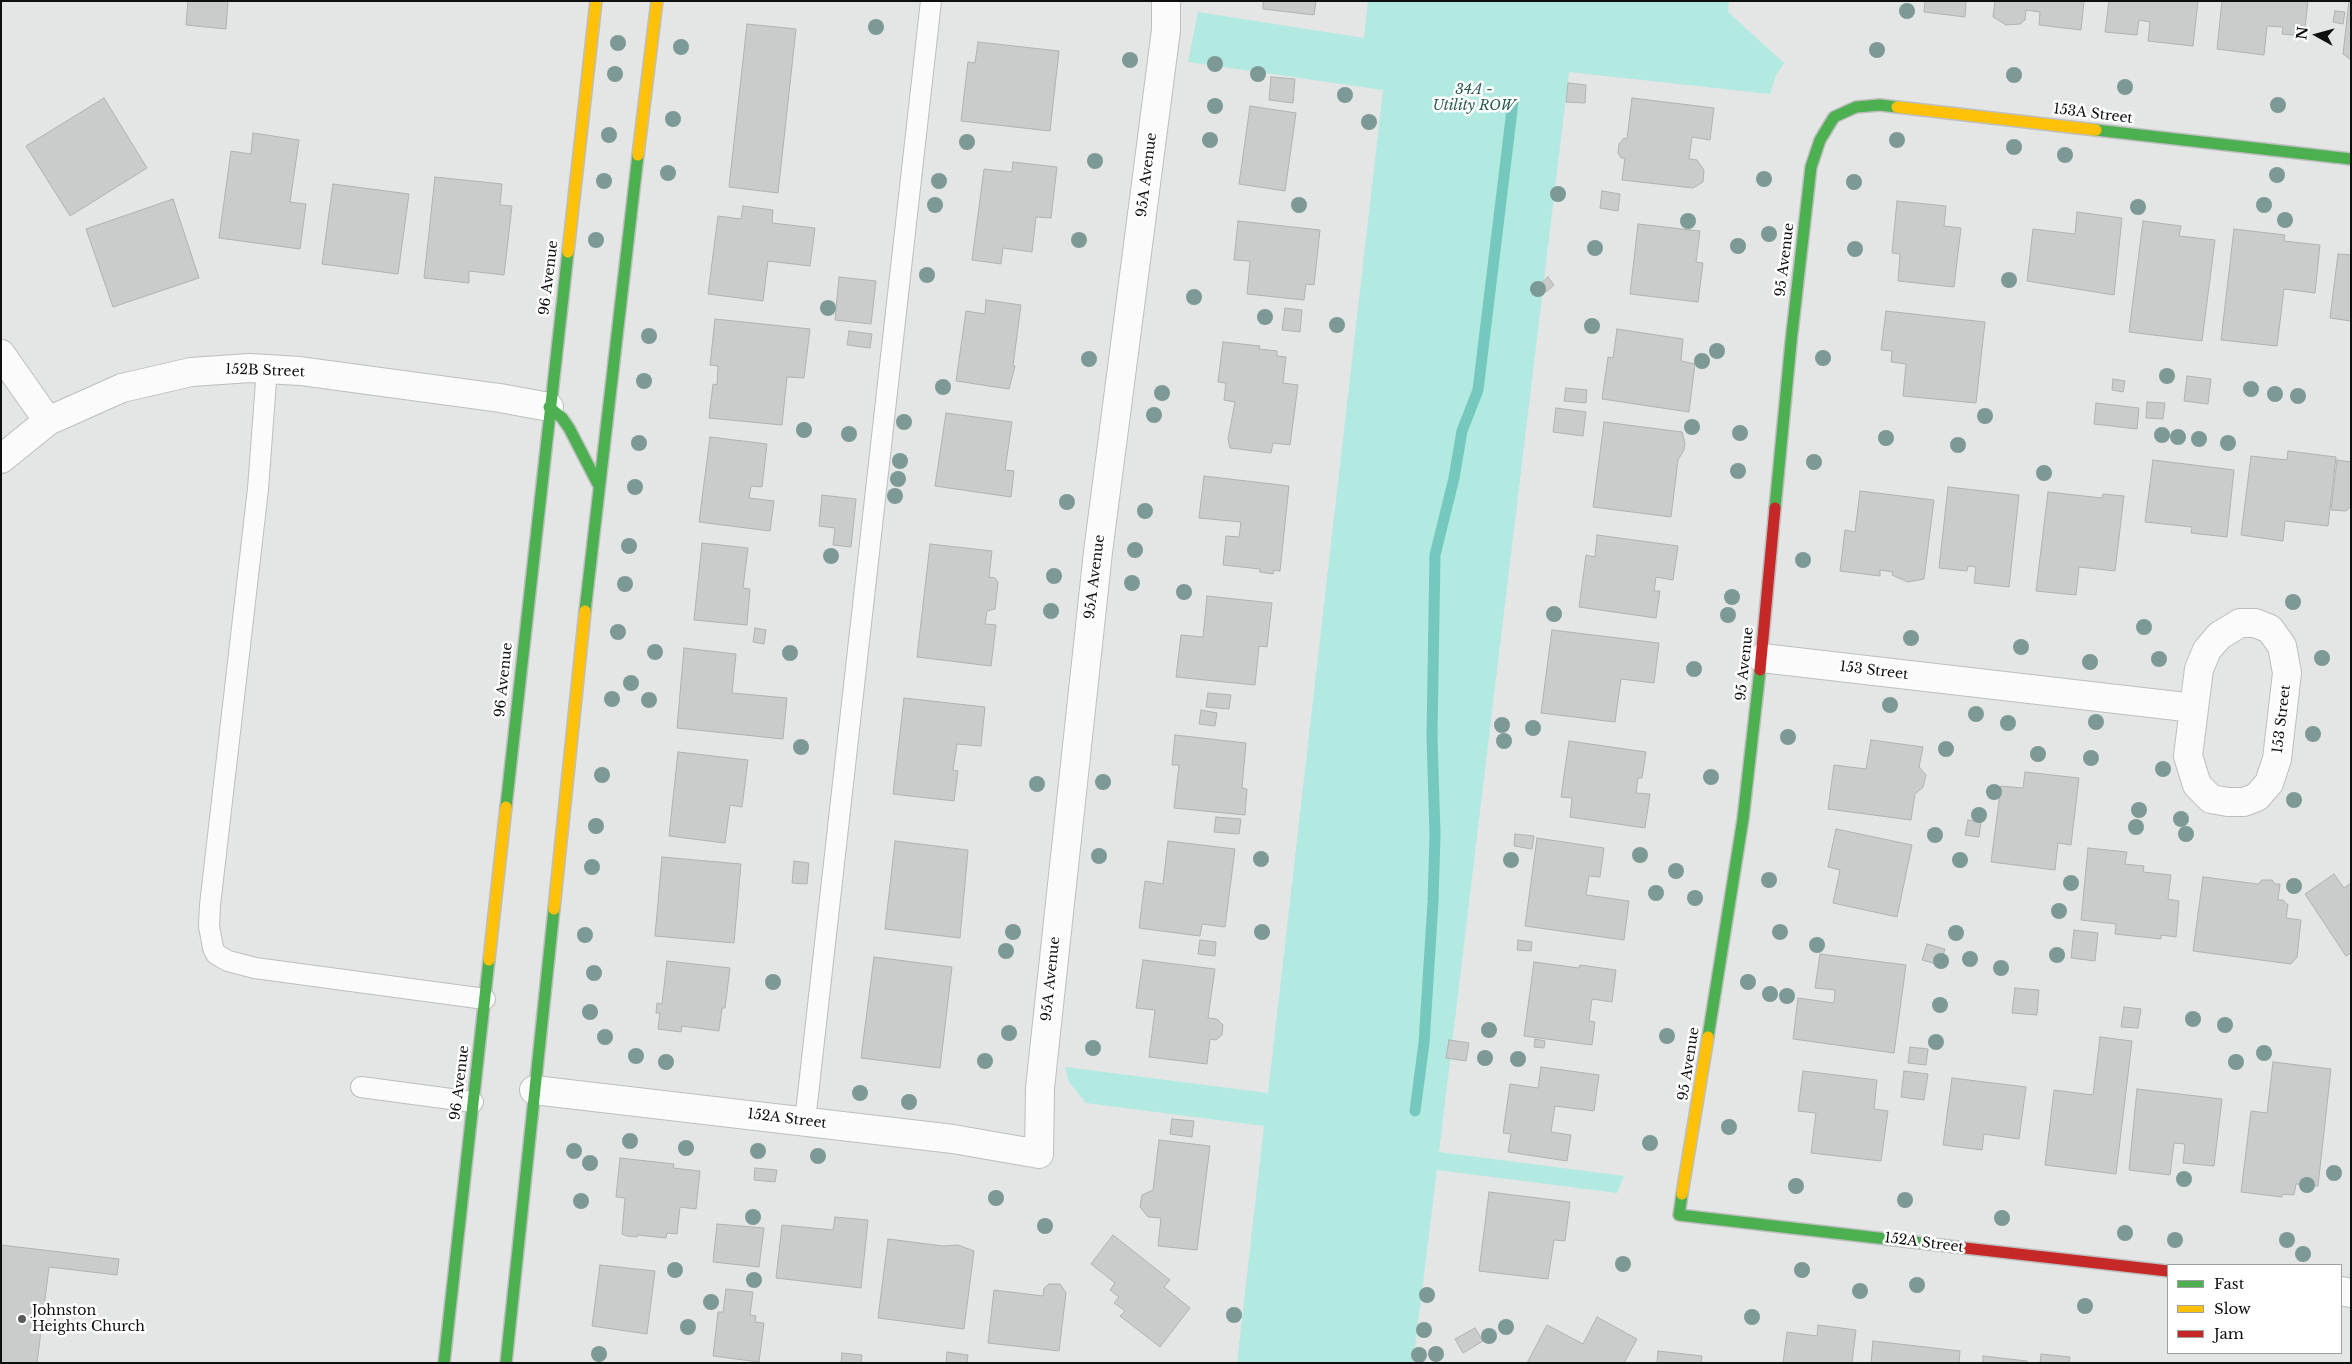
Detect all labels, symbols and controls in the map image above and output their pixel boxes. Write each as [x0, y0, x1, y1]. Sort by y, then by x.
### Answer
north arrow [2292, 10, 2342, 60]
text: N [2292, 26, 2312, 41]
park label: 34A - Utility ROW [1433, 82, 1515, 114]
street label: 153A Street [2052, 101, 2134, 127]
street label: 95A Avenue [1133, 132, 1161, 218]
street label: 95 Avenue [1772, 222, 1798, 298]
street label: 96 Avenue [536, 240, 562, 316]
street label: 152B Street [225, 361, 305, 381]
street label: 95A Avenue [1081, 534, 1109, 620]
street label: 95 Avenue [1733, 626, 1757, 702]
street label: 96 Avenue [492, 642, 516, 718]
street label: 153 Street [1839, 658, 1909, 684]
street label: 153 Street [2269, 684, 2295, 754]
street label: 95A Avenue [1038, 936, 1064, 1022]
street label: 95 Avenue [1675, 1026, 1703, 1102]
street label: 96 Avenue [447, 1045, 473, 1121]
street label: 152A Street [746, 1106, 828, 1132]
street label: 152A Street [1883, 1230, 1965, 1256]
legend [2167, 1264, 2342, 1354]
text: Fast [2214, 1274, 2244, 1293]
text: Slow [2214, 1299, 2251, 1318]
place label: Johnston Heights Church [32, 1303, 145, 1335]
marker: Johnston Heights Church [16, 1313, 28, 1325]
text: Jam [2214, 1324, 2244, 1343]

